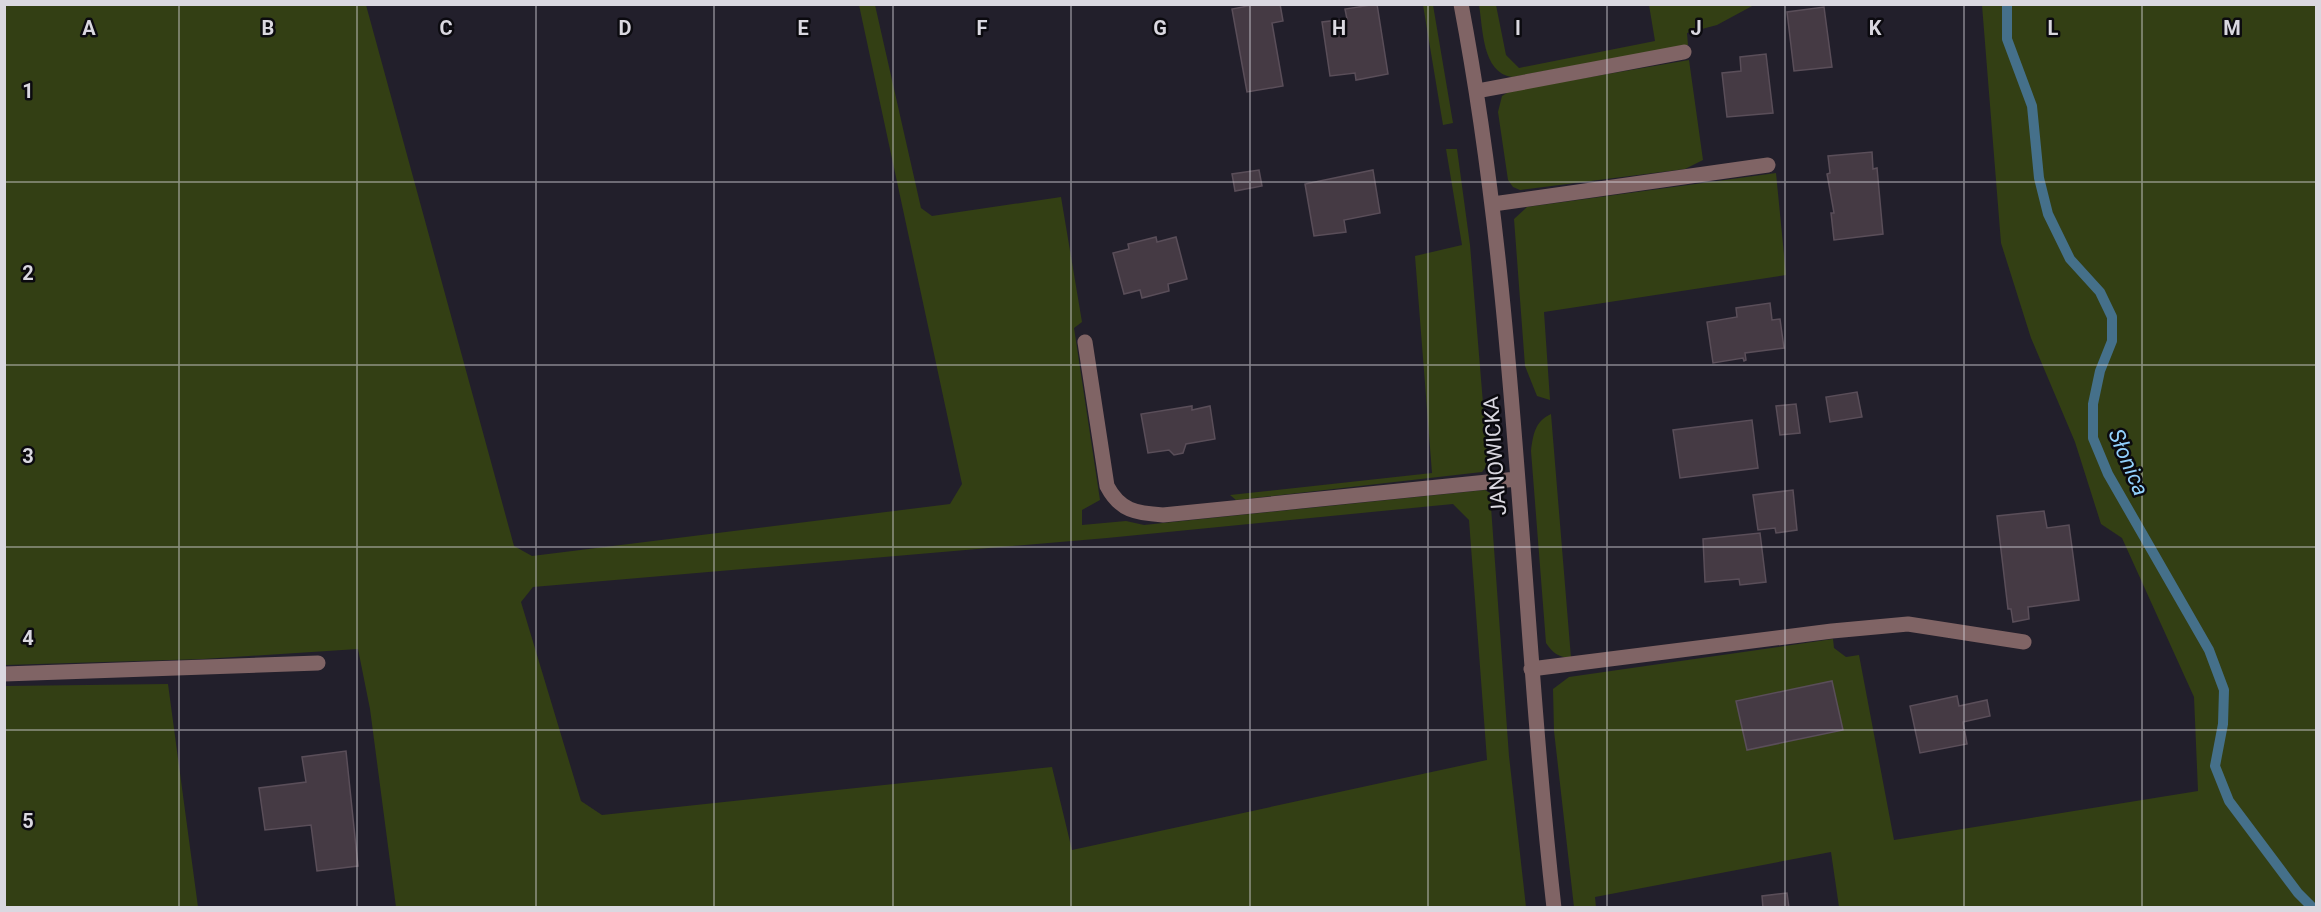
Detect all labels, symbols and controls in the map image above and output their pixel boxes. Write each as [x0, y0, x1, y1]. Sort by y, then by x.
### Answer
text: A [82, 16, 96, 40]
text: B [262, 16, 274, 40]
text: C [439, 16, 453, 40]
text: D [619, 16, 632, 40]
text: E [797, 16, 809, 40]
text: F [977, 16, 988, 40]
text: G [1153, 16, 1167, 40]
text: H [1332, 16, 1346, 40]
text: I [1515, 16, 1521, 40]
text: J [1690, 16, 1702, 40]
text: K [1869, 16, 1882, 40]
text: L [2048, 16, 2059, 40]
text: M [2223, 16, 2241, 40]
text: 1 [22, 79, 34, 103]
text: 2 [22, 261, 34, 285]
street label: JANOWICKA [1479, 395, 1511, 516]
water label: Słonica [2103, 425, 2154, 499]
text: 3 [22, 444, 34, 468]
text: 4 [22, 626, 34, 650]
text: 5 [22, 809, 34, 833]

